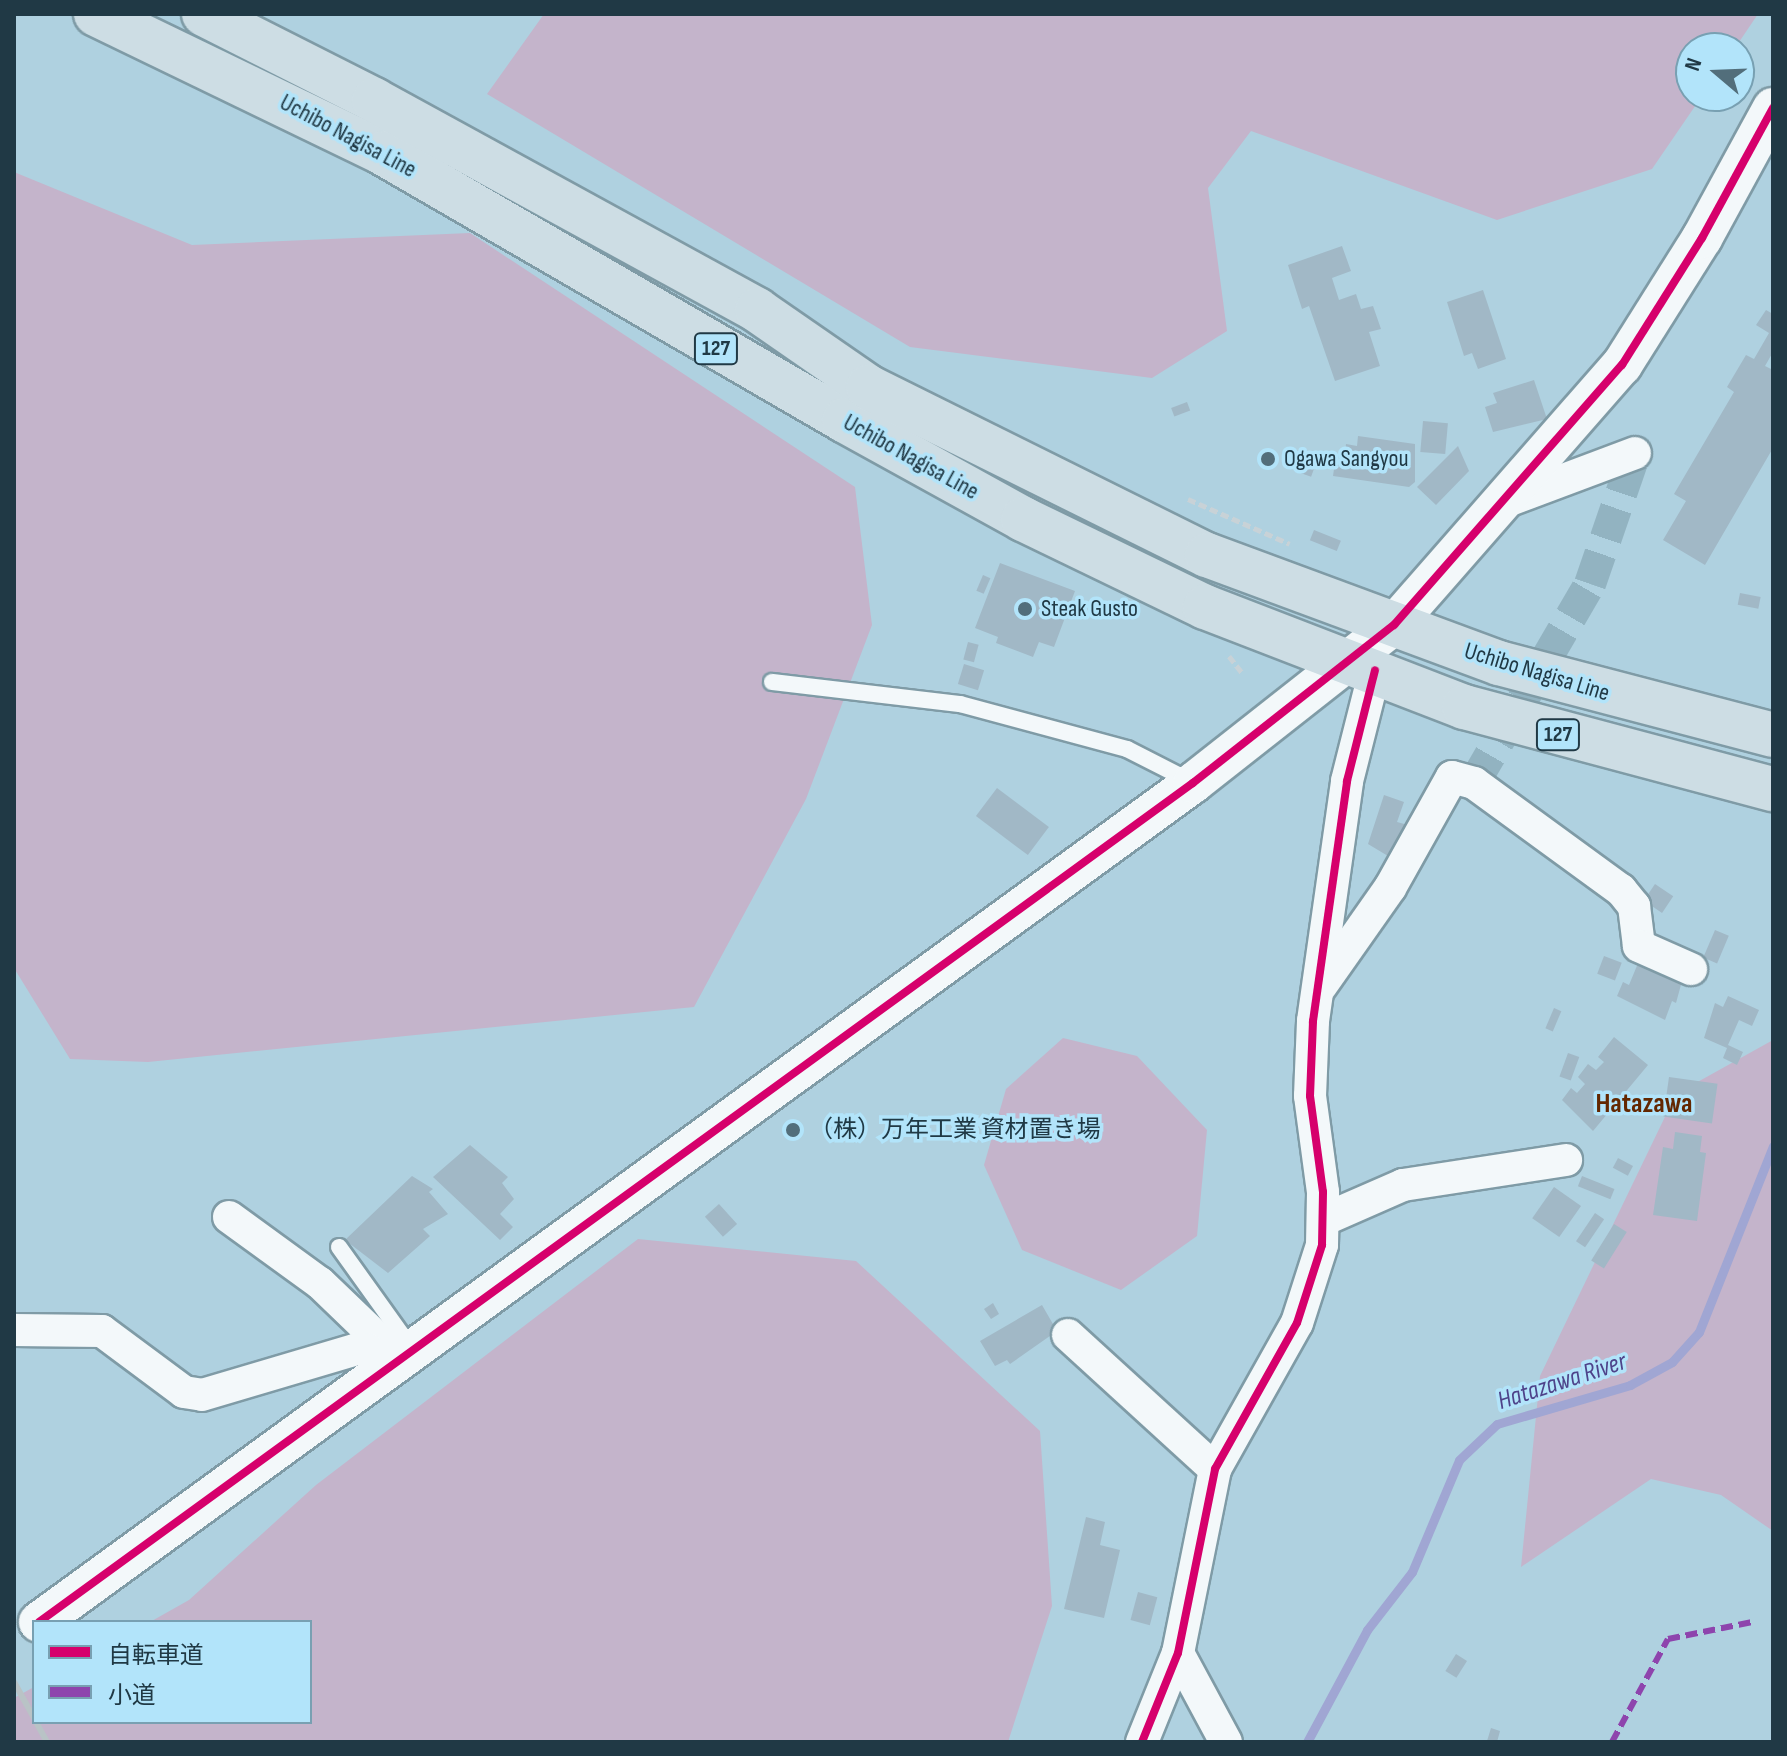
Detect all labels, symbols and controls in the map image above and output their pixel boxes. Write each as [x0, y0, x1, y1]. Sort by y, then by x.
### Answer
north arrow [1675, 32, 1755, 112]
text: N [1679, 55, 1708, 75]
street label: Uchibo Nagisa Line [275, 88, 421, 184]
road number: 127 [692, 331, 740, 367]
street label: Uchibo Nagisa Line [838, 408, 984, 506]
place label: Ogawa Sangyou [1284, 445, 1408, 473]
marker: Ogawa Sangyou [1259, 450, 1277, 468]
place label: Steak Gusto [1041, 595, 1138, 623]
marker: Steak Gusto [1016, 600, 1034, 618]
street label: Uchibo Nagisa Line [1461, 636, 1613, 708]
road number: 127 [1534, 717, 1582, 753]
district label: Hatazawa [1595, 1087, 1693, 1121]
place label: （株）万年工業 資材置き場 [809, 1116, 1101, 1144]
marker: （株）万年工業 資材置き場 [784, 1121, 802, 1139]
water label: Hatazawa River [1494, 1347, 1630, 1417]
legend [32, 1620, 312, 1724]
text: 自転車道 [108, 1641, 204, 1670]
text: 小道 [108, 1681, 156, 1710]

